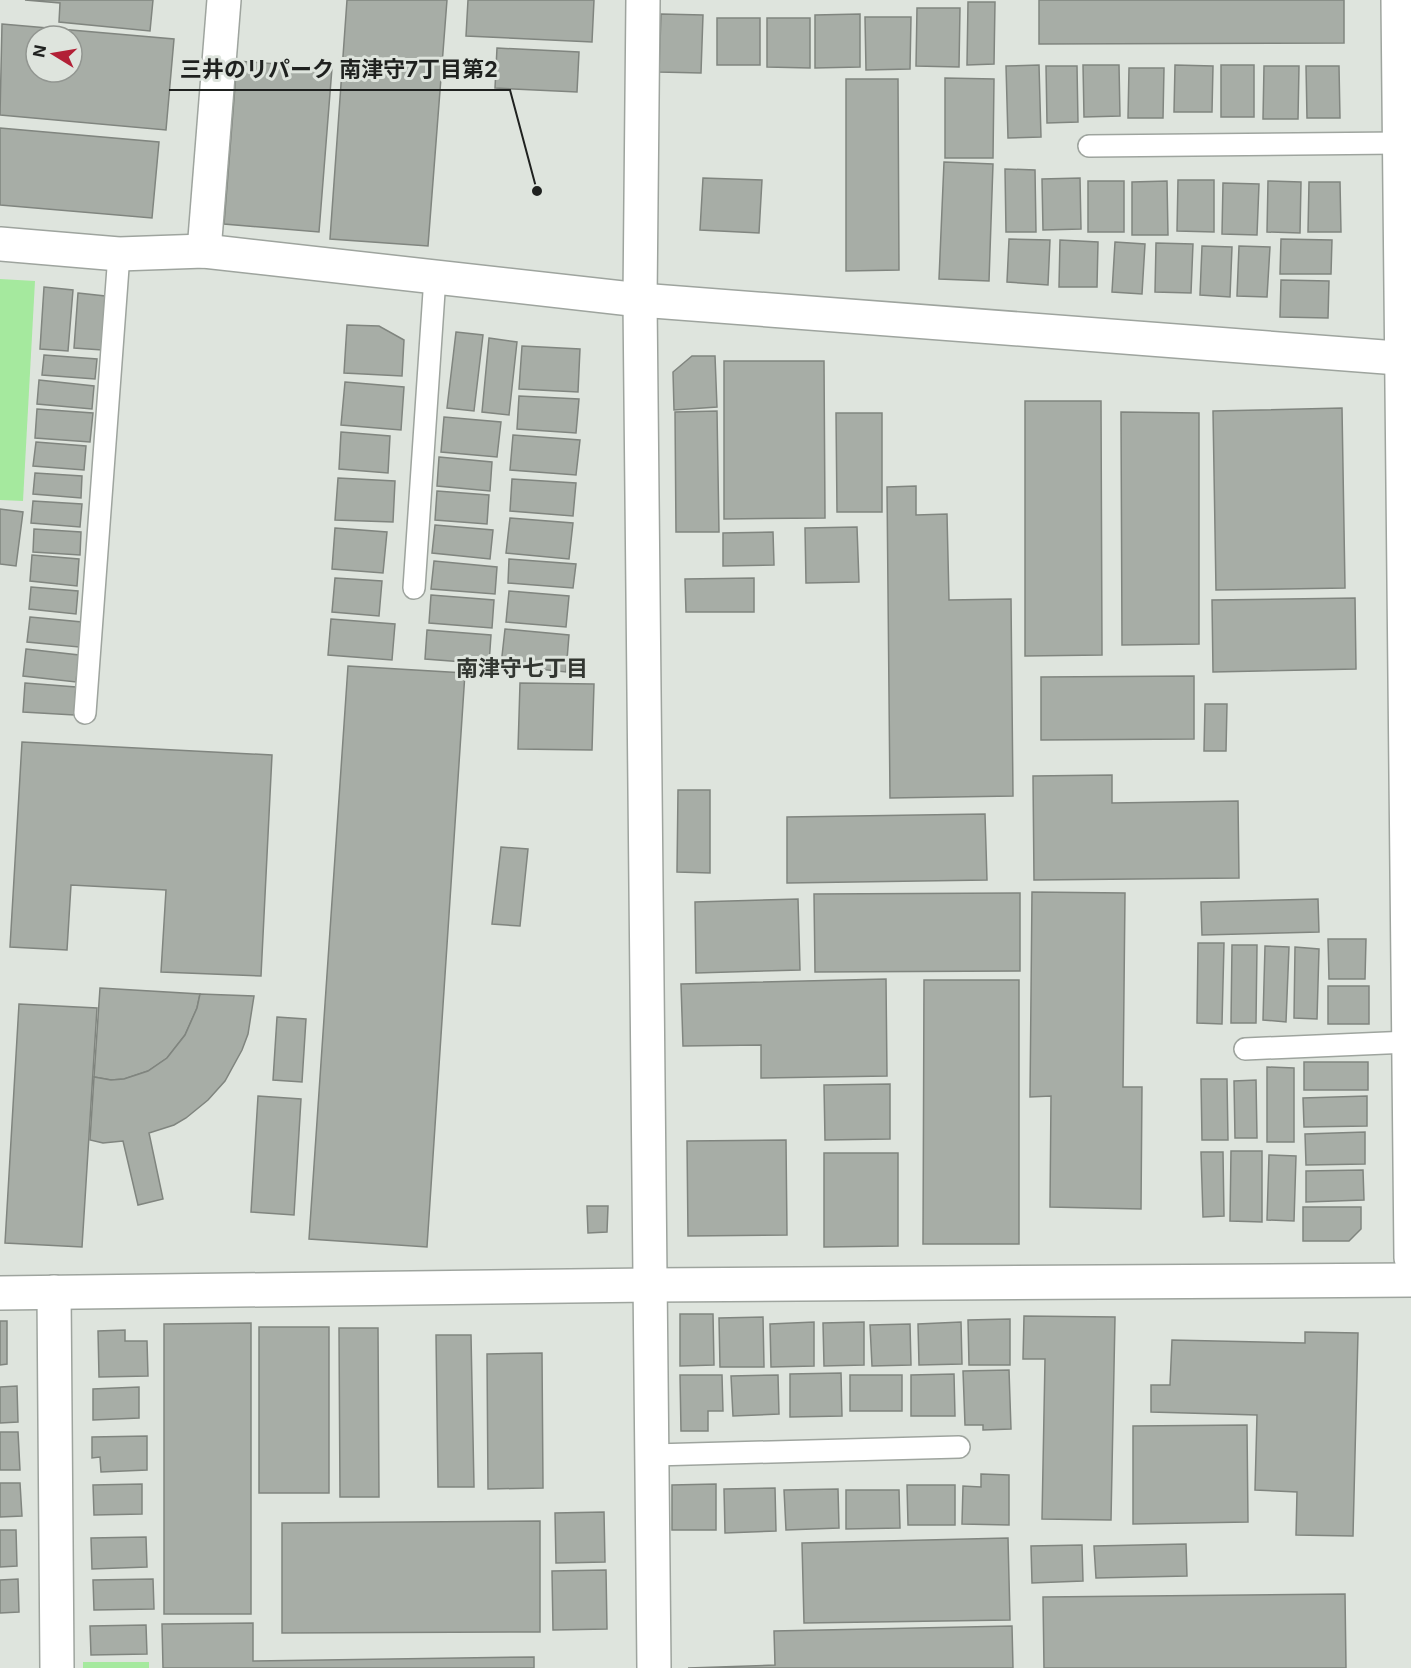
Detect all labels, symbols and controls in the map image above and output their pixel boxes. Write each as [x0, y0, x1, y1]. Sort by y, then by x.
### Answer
north arrow [24, 24, 84, 84]
text: N [28, 43, 50, 59]
callout: 三井のリパーク 南津守7丁目第2 [169, 50, 510, 90]
text: 三井のリパーク 南津守7丁目第2 [180, 56, 498, 82]
district label: 南津守七丁目 [456, 655, 588, 681]

